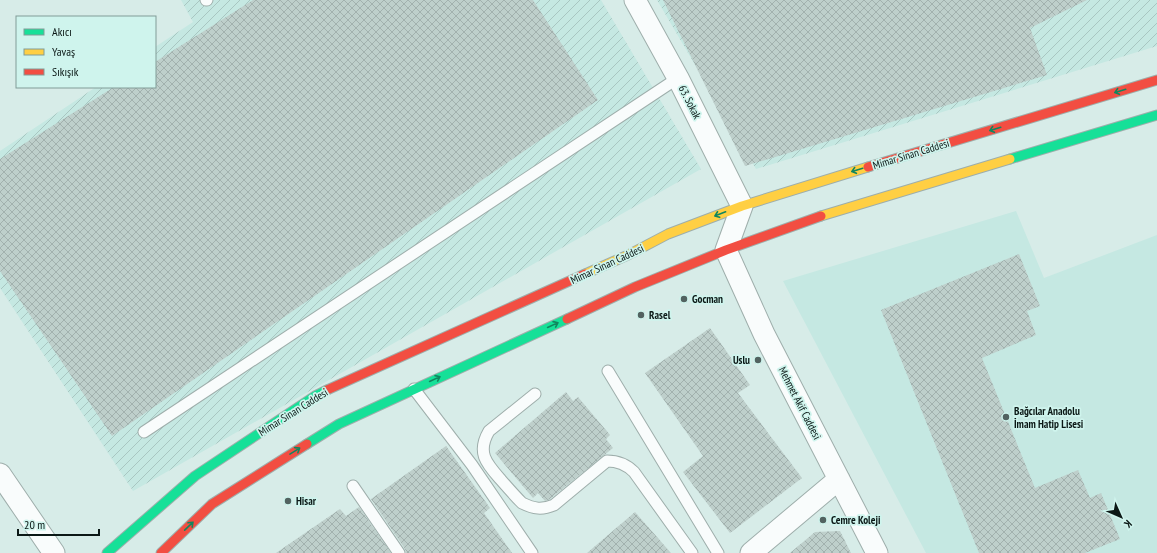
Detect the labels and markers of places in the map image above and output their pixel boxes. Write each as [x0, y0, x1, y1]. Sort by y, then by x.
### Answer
place label: Gocman [692, 292, 723, 306]
marker: Gocman [679, 294, 689, 304]
place label: Rasel [649, 308, 671, 322]
marker: Rasel [636, 310, 646, 320]
place label: Uslu [733, 353, 750, 367]
marker: Uslu [753, 355, 763, 365]
place label: Bağcılar Anadolu İmam Hatip Lisesi [1014, 404, 1084, 431]
marker: Bağcılar Anadolu İmam Hatip Lisesi [1001, 412, 1011, 422]
place label: Hisar [296, 494, 317, 508]
marker: Hisar [283, 496, 293, 506]
place label: Cemre Koleji [831, 513, 881, 527]
marker: Cemre Koleji [818, 515, 828, 525]

